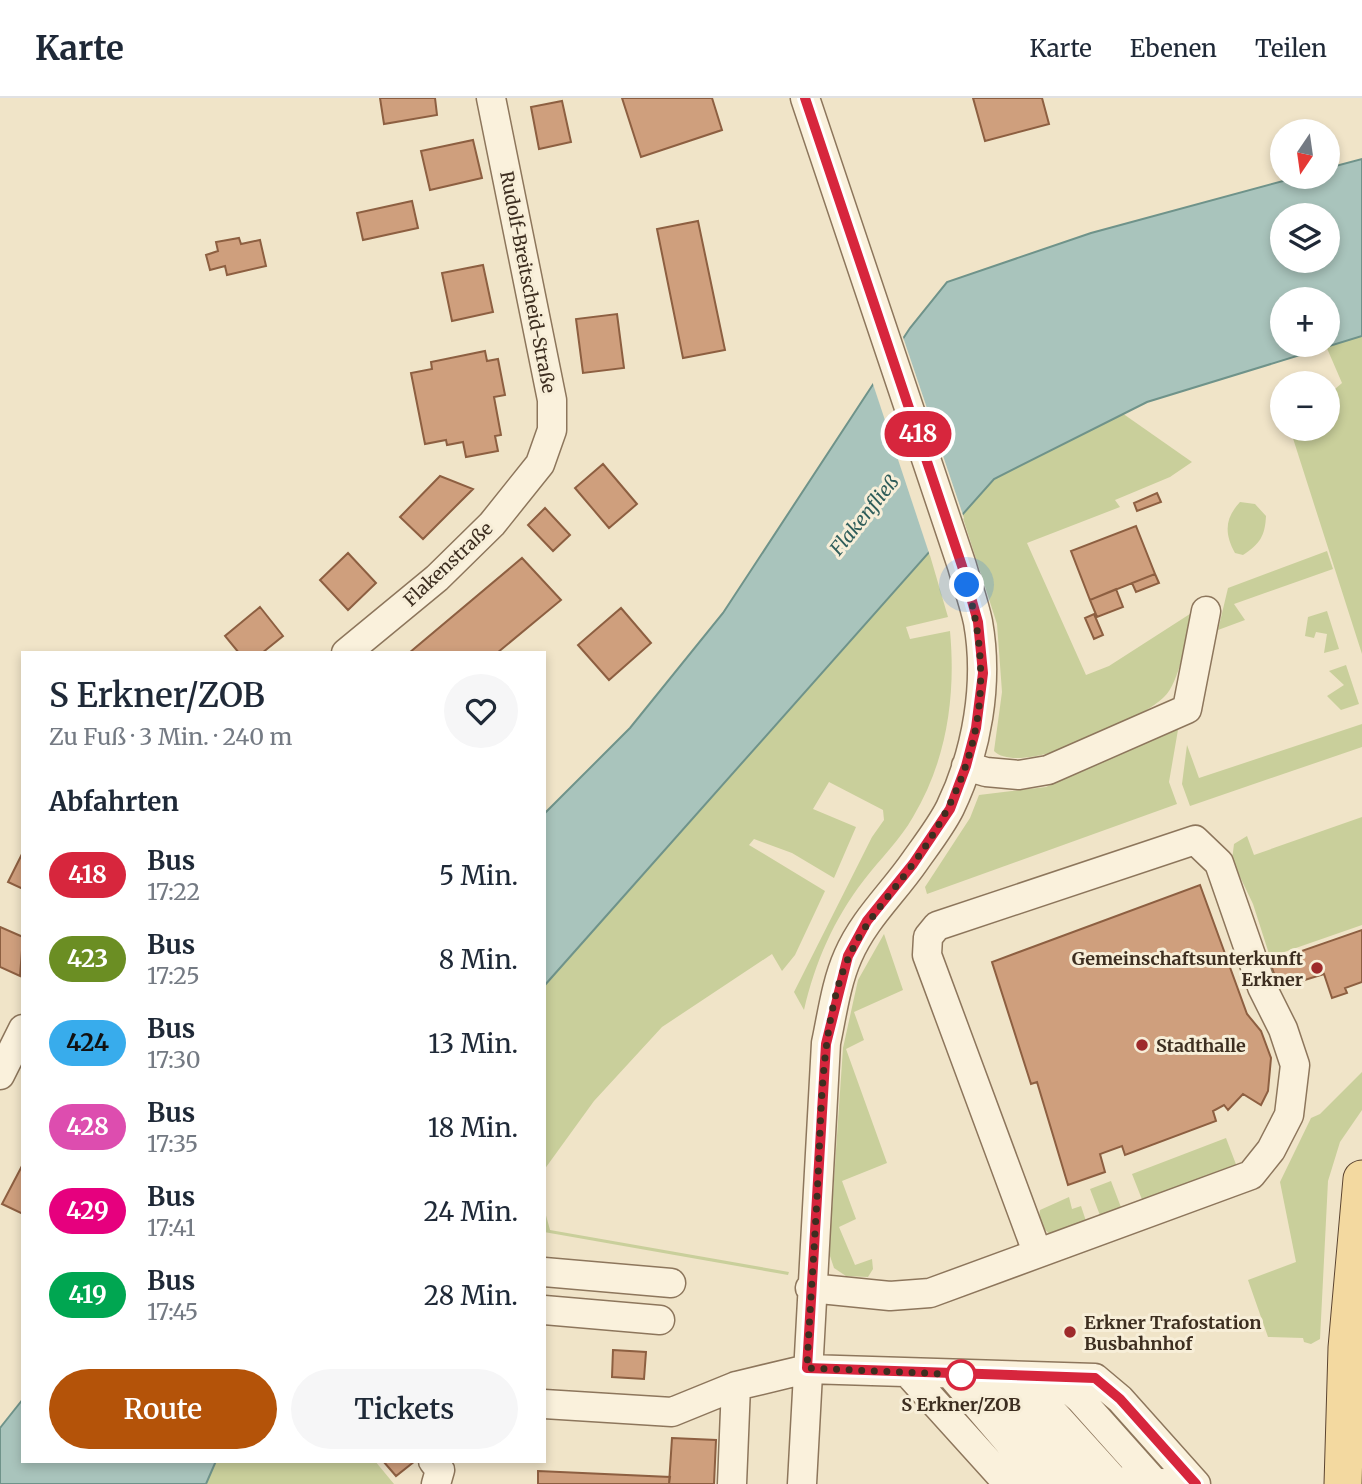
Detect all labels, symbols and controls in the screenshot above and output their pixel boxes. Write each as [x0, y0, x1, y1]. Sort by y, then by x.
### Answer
text: Karte [35, 28, 124, 69]
text: Karte [1029, 33, 1092, 64]
text: Ebenen [1130, 33, 1217, 64]
text: Teilen [1255, 33, 1327, 64]
north arrow [1270, 119, 1340, 189]
map controls [1270, 119, 1340, 441]
street label: Rudolf-Breitscheid-Straße [495, 169, 561, 395]
button: layers [1270, 203, 1340, 273]
button: + [1270, 287, 1340, 357]
button: − [1270, 371, 1340, 441]
line badge: 418 [878, 411, 958, 457]
text: 418 [898, 418, 938, 449]
water label: Flakenfließ [824, 470, 903, 561]
street label: Flakenstraße [399, 517, 497, 611]
your location [949, 567, 984, 602]
button: heart [444, 674, 518, 748]
text: S Erkner/ZOB [49, 675, 265, 716]
text: Zu Fuß · 3 Min. · 240 m [49, 722, 292, 751]
text: Abfahrten [49, 785, 179, 818]
text: Bus [147, 844, 195, 877]
text: 418 [68, 859, 107, 890]
text: 5 Min. [439, 859, 518, 892]
text: 17:22 [147, 877, 200, 906]
text: Bus [147, 928, 195, 961]
text: 423 [67, 943, 108, 974]
text: 8 Min. [439, 943, 518, 976]
place label: Gemeinschaftsunterkunft Erkner [1072, 947, 1304, 991]
marker: Gemeinschaftsunterkunft Erkner [1309, 960, 1325, 976]
text: 17:25 [147, 961, 200, 990]
text: Bus [147, 1012, 195, 1045]
text: 424 [66, 1027, 109, 1058]
text: 13 Min. [428, 1027, 518, 1060]
place label: Stadthalle [1156, 1034, 1246, 1057]
marker: Stadthalle [1134, 1037, 1150, 1053]
text: 17:30 [147, 1045, 201, 1074]
text: Bus [147, 1096, 195, 1129]
text: 428 [66, 1111, 109, 1142]
text: 18 Min. [428, 1111, 518, 1144]
text: 17:35 [147, 1129, 198, 1158]
text: Bus [147, 1180, 195, 1213]
text: 429 [66, 1195, 109, 1226]
text: 24 Min. [424, 1195, 518, 1228]
text: 17:41 [147, 1213, 195, 1242]
text: Bus [147, 1264, 195, 1297]
text: 419 [68, 1279, 107, 1310]
text: 28 Min. [424, 1279, 518, 1312]
text: 17:45 [147, 1297, 198, 1326]
place label: Erkner Trafostation Busbahnhof [1084, 1311, 1261, 1355]
marker: Erkner Trafostation Busbahnhof [1062, 1324, 1078, 1340]
marker: S Erkner/ZOB [946, 1360, 976, 1390]
button: Route [49, 1369, 277, 1449]
button: Tickets [291, 1369, 518, 1449]
place label: S Erkner/ZOB [901, 1393, 1021, 1416]

